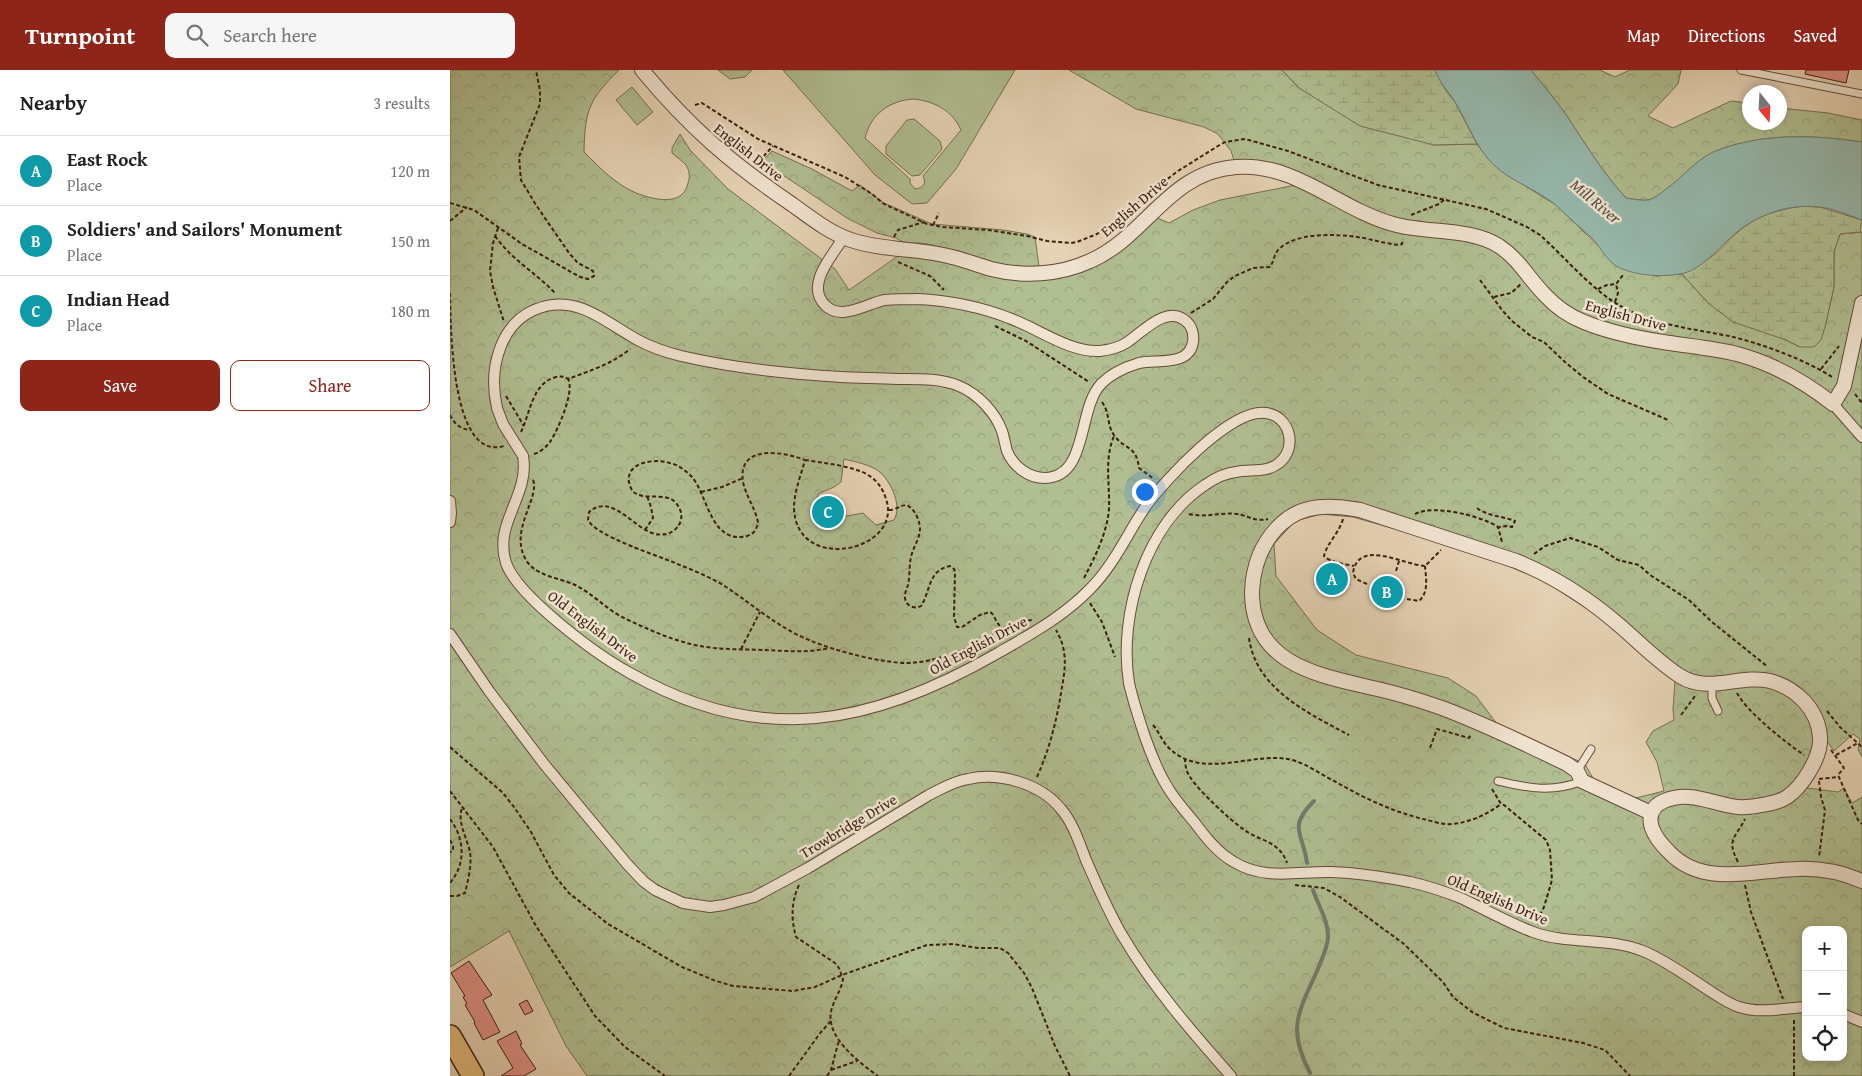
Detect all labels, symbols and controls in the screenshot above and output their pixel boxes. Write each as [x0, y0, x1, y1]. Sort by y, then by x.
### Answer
search box [165, 13, 515, 58]
text: Turnpoint [25, 18, 135, 53]
icon: search [183, 21, 211, 49]
text: Search here [223, 21, 317, 49]
text: Map [1627, 22, 1660, 49]
text: Directions [1688, 22, 1765, 49]
text: Saved [1793, 22, 1837, 49]
north arrow [1742, 85, 1787, 130]
text: Nearby [20, 87, 87, 118]
text: 3 results [373, 91, 430, 115]
street label: English Drive [710, 118, 788, 186]
text: East Rock [67, 145, 148, 173]
text: A [31, 159, 41, 183]
text: 120 m [390, 159, 430, 183]
street label: English Drive [1096, 171, 1172, 241]
text: Place [67, 173, 102, 197]
water label: Mill River [1566, 173, 1627, 230]
text: Soldiers' and Sailors' Monument [67, 215, 342, 243]
text: B [31, 229, 41, 253]
text: 150 m [390, 229, 430, 253]
text: Place [67, 243, 102, 267]
text: Indian Head [67, 285, 170, 313]
street label: English Drive [1583, 294, 1669, 336]
text: C [31, 299, 41, 323]
text: 180 m [390, 299, 430, 323]
text: Place [67, 313, 102, 337]
button: Save [20, 360, 220, 411]
button: Share [230, 360, 430, 411]
your location [1132, 479, 1158, 505]
pin: C [812, 493, 844, 531]
pin: A [1316, 560, 1348, 598]
pin: B [1371, 573, 1403, 611]
street label: Old English Drive [544, 585, 642, 667]
street label: Old English Drive [925, 610, 1031, 680]
street label: Trowbridge Drive [795, 789, 901, 863]
street label: Old English Drive [1444, 868, 1552, 930]
map controls [1802, 926, 1847, 1061]
button: + [1802, 926, 1847, 971]
button: − [1802, 971, 1847, 1016]
button: locate [1802, 1016, 1847, 1061]

